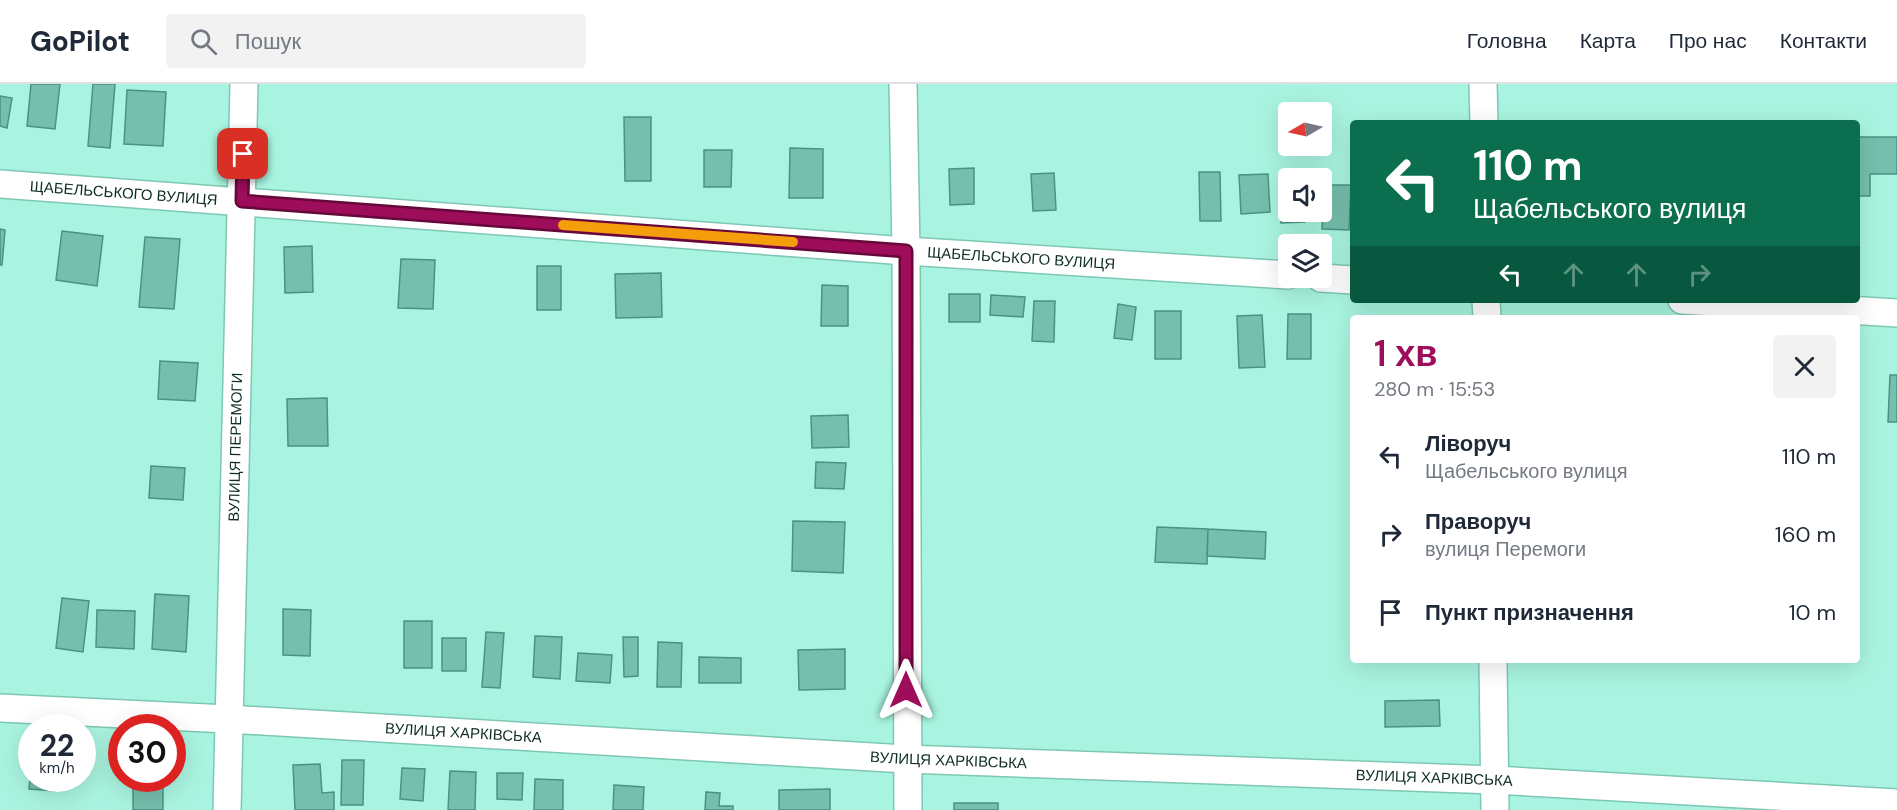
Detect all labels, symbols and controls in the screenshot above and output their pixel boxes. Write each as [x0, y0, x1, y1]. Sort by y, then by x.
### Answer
search box [166, 14, 586, 68]
text: GoPilot [30, 23, 130, 60]
icon: search [187, 25, 220, 58]
text: Пошук [235, 27, 301, 56]
text: Головна [1467, 27, 1547, 55]
text: Карта [1580, 27, 1636, 55]
text: Про нас [1669, 27, 1747, 55]
text: Контакти [1780, 27, 1867, 55]
north arrow [1278, 102, 1332, 156]
map controls [1278, 102, 1332, 288]
pin [217, 128, 268, 179]
icon: arrive [226, 137, 259, 170]
text: 110 m [1473, 138, 1583, 193]
icon: left [1374, 144, 1452, 222]
button: sound [1278, 168, 1332, 222]
street label: ЩАБЕЛЬСЬКОГО ВУЛИЦЯ [29, 176, 218, 210]
text: Щабельського вулиця [1473, 191, 1746, 226]
button: layers [1278, 234, 1332, 288]
street label: ЩАБЕЛЬСЬКОГО ВУЛИЦЯ [927, 242, 1116, 274]
icon: left [1494, 258, 1527, 291]
icon: ahead [1557, 258, 1590, 291]
icon: ahead [1620, 258, 1653, 291]
icon: right [1683, 258, 1716, 291]
text: 1 хв [1374, 330, 1437, 377]
button: close [1773, 335, 1836, 398]
street label: ВУЛИЦЯ ПЕРЕМОГИ [224, 372, 247, 522]
text: 280 m · 15:53 [1374, 376, 1495, 402]
text: Ліворуч [1425, 429, 1511, 458]
icon: left [1374, 440, 1407, 473]
text: 110 m [1782, 442, 1836, 471]
text: Щабельського вулиця [1425, 458, 1628, 484]
text: Праворуч [1425, 507, 1531, 536]
icon: right [1374, 518, 1407, 551]
text: 160 m [1775, 520, 1836, 549]
text: вулиця Перемоги [1425, 536, 1586, 562]
icon: arrive [1374, 596, 1407, 629]
text: Пункт призначення [1425, 598, 1634, 627]
text: 10 m [1789, 598, 1836, 627]
position arrow [874, 658, 938, 722]
speed limit sign: 30 [108, 714, 186, 792]
street label: ВУЛИЦЯ ХАРКІВСЬКА [384, 718, 542, 747]
text: 22 [40, 726, 74, 765]
street label: ВУЛИЦЯ ХАРКІВСЬКА [869, 747, 1027, 773]
text: km/h [39, 758, 75, 778]
street label: ВУЛИЦЯ ХАРКІВСЬКА [1355, 765, 1513, 791]

